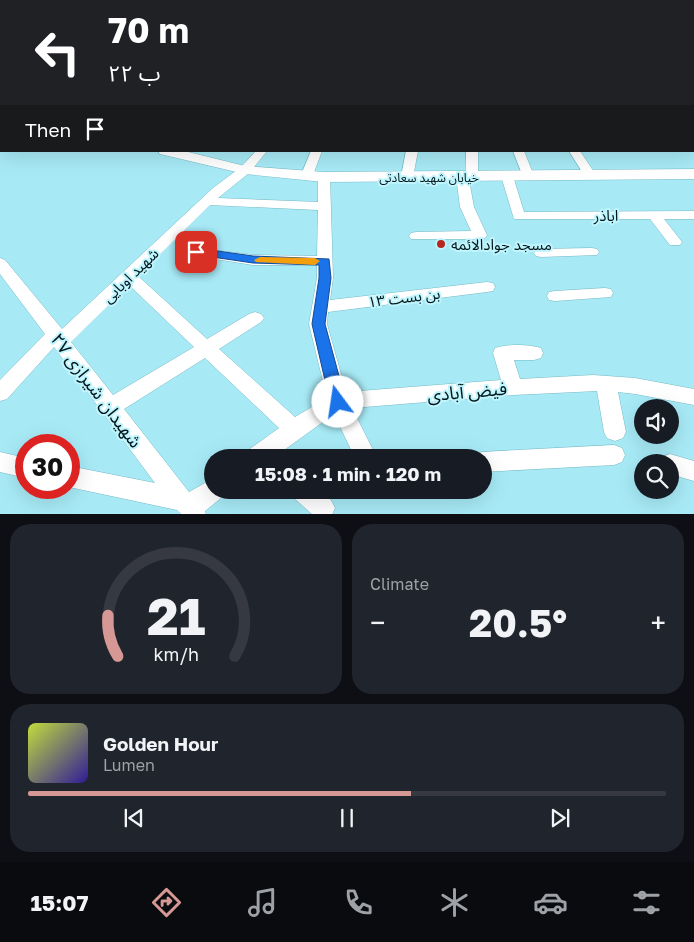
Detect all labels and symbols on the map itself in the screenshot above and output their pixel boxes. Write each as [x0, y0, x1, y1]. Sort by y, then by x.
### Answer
street label: خیابان شهید سعادتی [379, 170, 479, 185]
street label: اباذر [593, 206, 618, 225]
pin [175, 231, 217, 273]
place label: مسجد جوادالائمه [451, 235, 552, 254]
marker: مسجد جوادالائمه [435, 238, 447, 250]
street label: شهید اوبایی [98, 244, 163, 307]
street label: بن بست ۱۳ [367, 284, 441, 311]
street label: شهیدان شیرازی ۲۷ [46, 328, 147, 452]
position arrow [311, 375, 363, 427]
street label: فیض آبادی [426, 377, 508, 406]
speed limit sign: 30 [15, 434, 80, 499]

